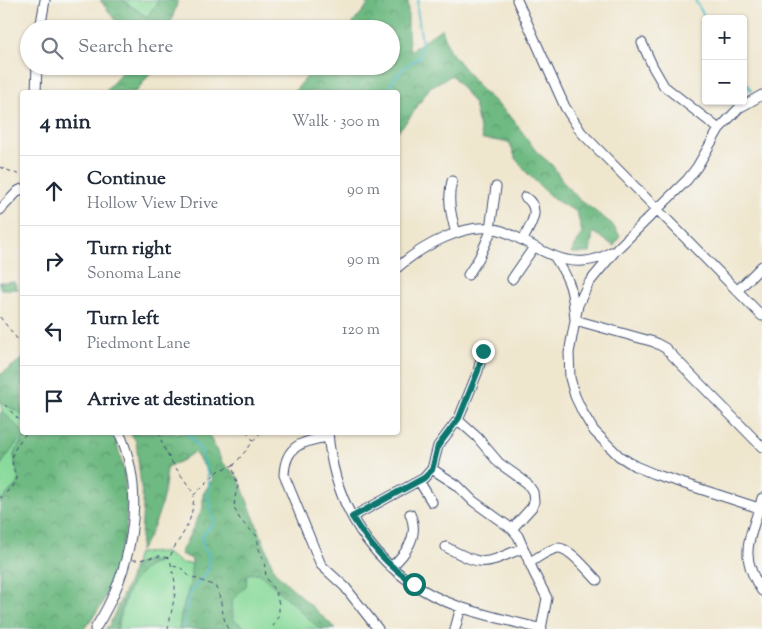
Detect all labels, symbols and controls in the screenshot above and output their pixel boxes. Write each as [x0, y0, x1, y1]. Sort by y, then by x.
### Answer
map controls [702, 15, 747, 105]
button: + [702, 15, 747, 60]
search box [20, 20, 400, 75]
icon: search [38, 34, 66, 62]
text: Search here [78, 34, 173, 61]
button: − [702, 60, 747, 105]
text: 4 min [40, 108, 91, 138]
text: Walk · 300 m [292, 111, 380, 134]
text: Continue [87, 166, 166, 193]
icon: ahead [40, 177, 68, 205]
text: 90 m [347, 179, 380, 202]
text: Hollow View Drive [87, 193, 218, 216]
text: Turn right [87, 236, 171, 263]
icon: right [40, 247, 68, 275]
text: 90 m [347, 249, 380, 272]
text: Sonoma Lane [87, 263, 181, 286]
text: Turn left [87, 306, 159, 333]
icon: left [40, 317, 68, 345]
text: 120 m [342, 319, 380, 342]
text: Piedmont Lane [87, 333, 191, 356]
route end [472, 340, 495, 363]
icon: arrive [40, 387, 68, 415]
text: Arrive at destination [87, 387, 255, 414]
route start [403, 573, 426, 596]

